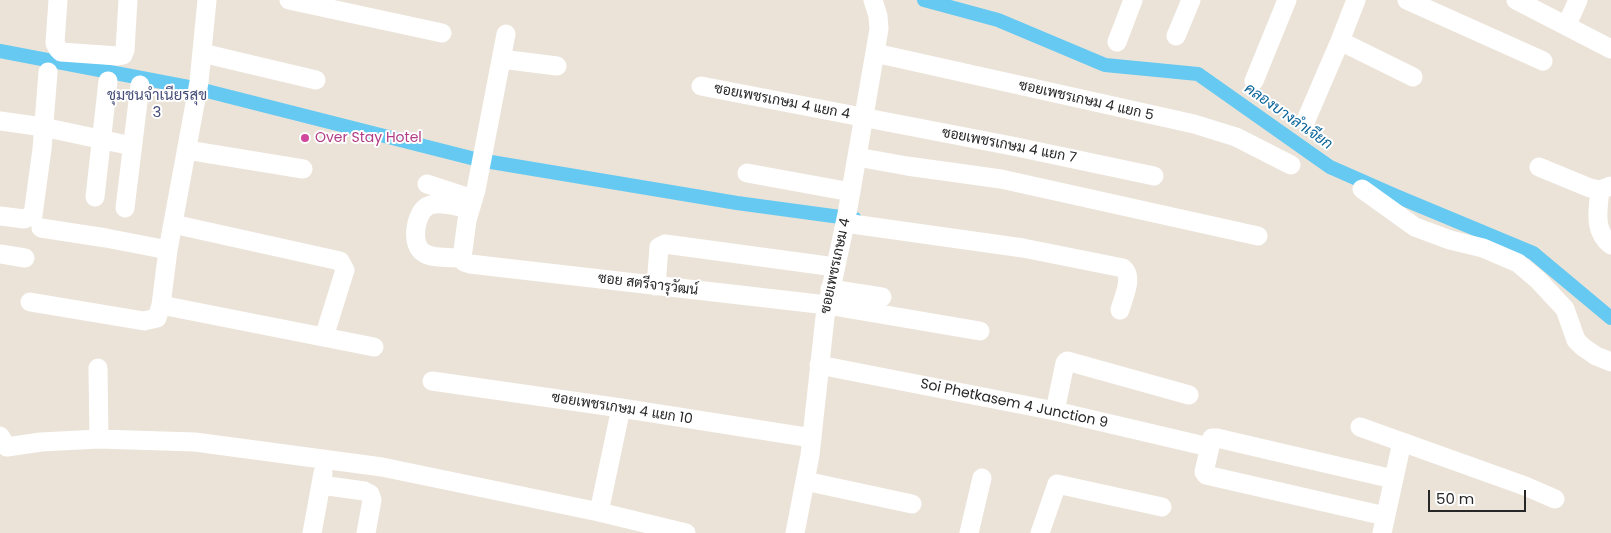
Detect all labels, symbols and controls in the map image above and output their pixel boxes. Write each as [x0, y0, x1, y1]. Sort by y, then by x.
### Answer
street label: ซอยเพชรเกษม 4 แยก 5 [1017, 77, 1155, 125]
water label: คลองบางลำเจียก [1241, 80, 1335, 154]
street label: ซอยเพชรเกษม 4 แยก 4 [713, 81, 851, 123]
district label: ชุมชนจำเนียรสุข 3 [107, 87, 207, 122]
street label: ซอยเพชรเกษม 4 แยก 7 [940, 125, 1078, 167]
place label: Over Stay Hotel [315, 130, 422, 146]
marker: Over Stay Hotel [299, 132, 311, 144]
street label: ซอยเพชรเกษม 4 [818, 217, 854, 315]
street label: ซอย สตรีจารุวัฒน์ [597, 271, 699, 299]
street label: Soi Phetkasem 4 Junction 9 [919, 376, 1109, 432]
street label: ซอยเพชรเกษม 4 แยก 10 [550, 390, 694, 428]
scale bar [1431, 480, 1528, 512]
text: 50 m [1436, 488, 1474, 509]

